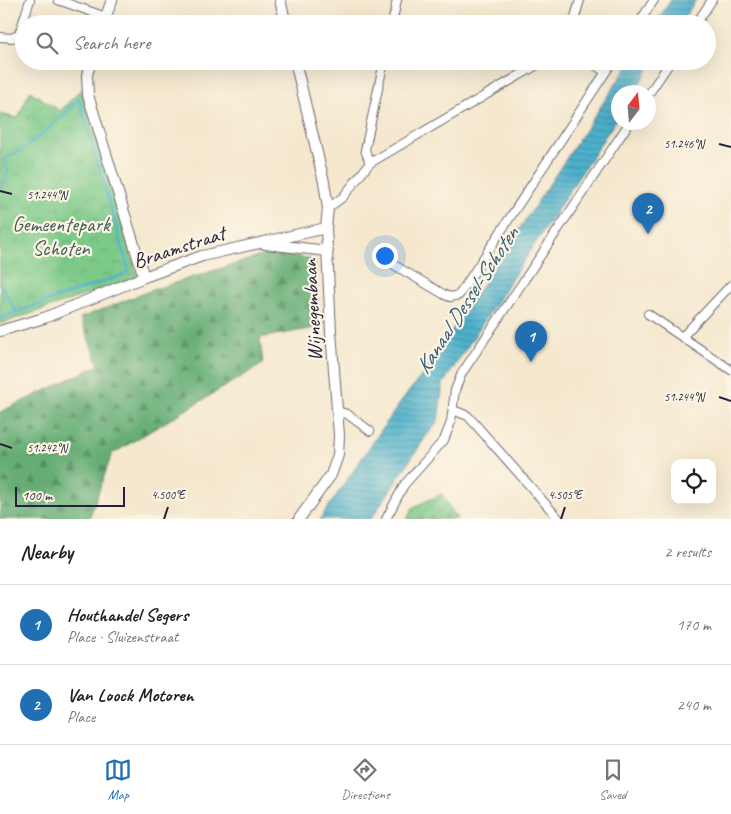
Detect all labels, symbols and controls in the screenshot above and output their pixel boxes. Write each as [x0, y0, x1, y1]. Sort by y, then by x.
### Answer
search box [15, 15, 716, 70]
icon: search [33, 29, 61, 57]
text: Search here [73, 31, 150, 55]
north arrow [611, 85, 656, 130]
text: 51.246°N [664, 136, 706, 152]
text: 51.244°N [27, 187, 69, 203]
pin: 2 [632, 193, 664, 234]
park label: Gemeentepark Schoten [12, 211, 111, 261]
street label: Braamstraat [130, 219, 231, 274]
water label: Kanaal Dessel-Schoten [409, 220, 526, 379]
your location [372, 243, 398, 269]
street label: Wijnegembaan [296, 257, 328, 362]
pin: 1 [515, 321, 547, 362]
text: 51.244°N [664, 389, 706, 405]
text: 51.242°N [27, 440, 69, 456]
map controls [671, 459, 716, 504]
button: locate [671, 459, 716, 504]
scale bar [15, 484, 125, 507]
text: 100 m [22, 487, 52, 504]
text: 4.500°E [151, 487, 187, 503]
text: 4.505°E [548, 487, 584, 503]
text: Nearby [20, 539, 73, 565]
text: 2 results [664, 542, 711, 562]
text: Houthandel Segers [67, 603, 188, 627]
text: 1 [32, 615, 40, 635]
text: 170 m [677, 615, 711, 635]
text: Place · Sluizenstraat [67, 627, 178, 647]
text: Van Loock Motoren [67, 683, 193, 707]
text: 2 [32, 695, 40, 715]
text: 240 m [677, 695, 711, 715]
text: Place [67, 707, 95, 727]
tab: Map [104, 756, 132, 803]
tab: Directions [341, 756, 390, 803]
tab: Saved [599, 756, 627, 803]

